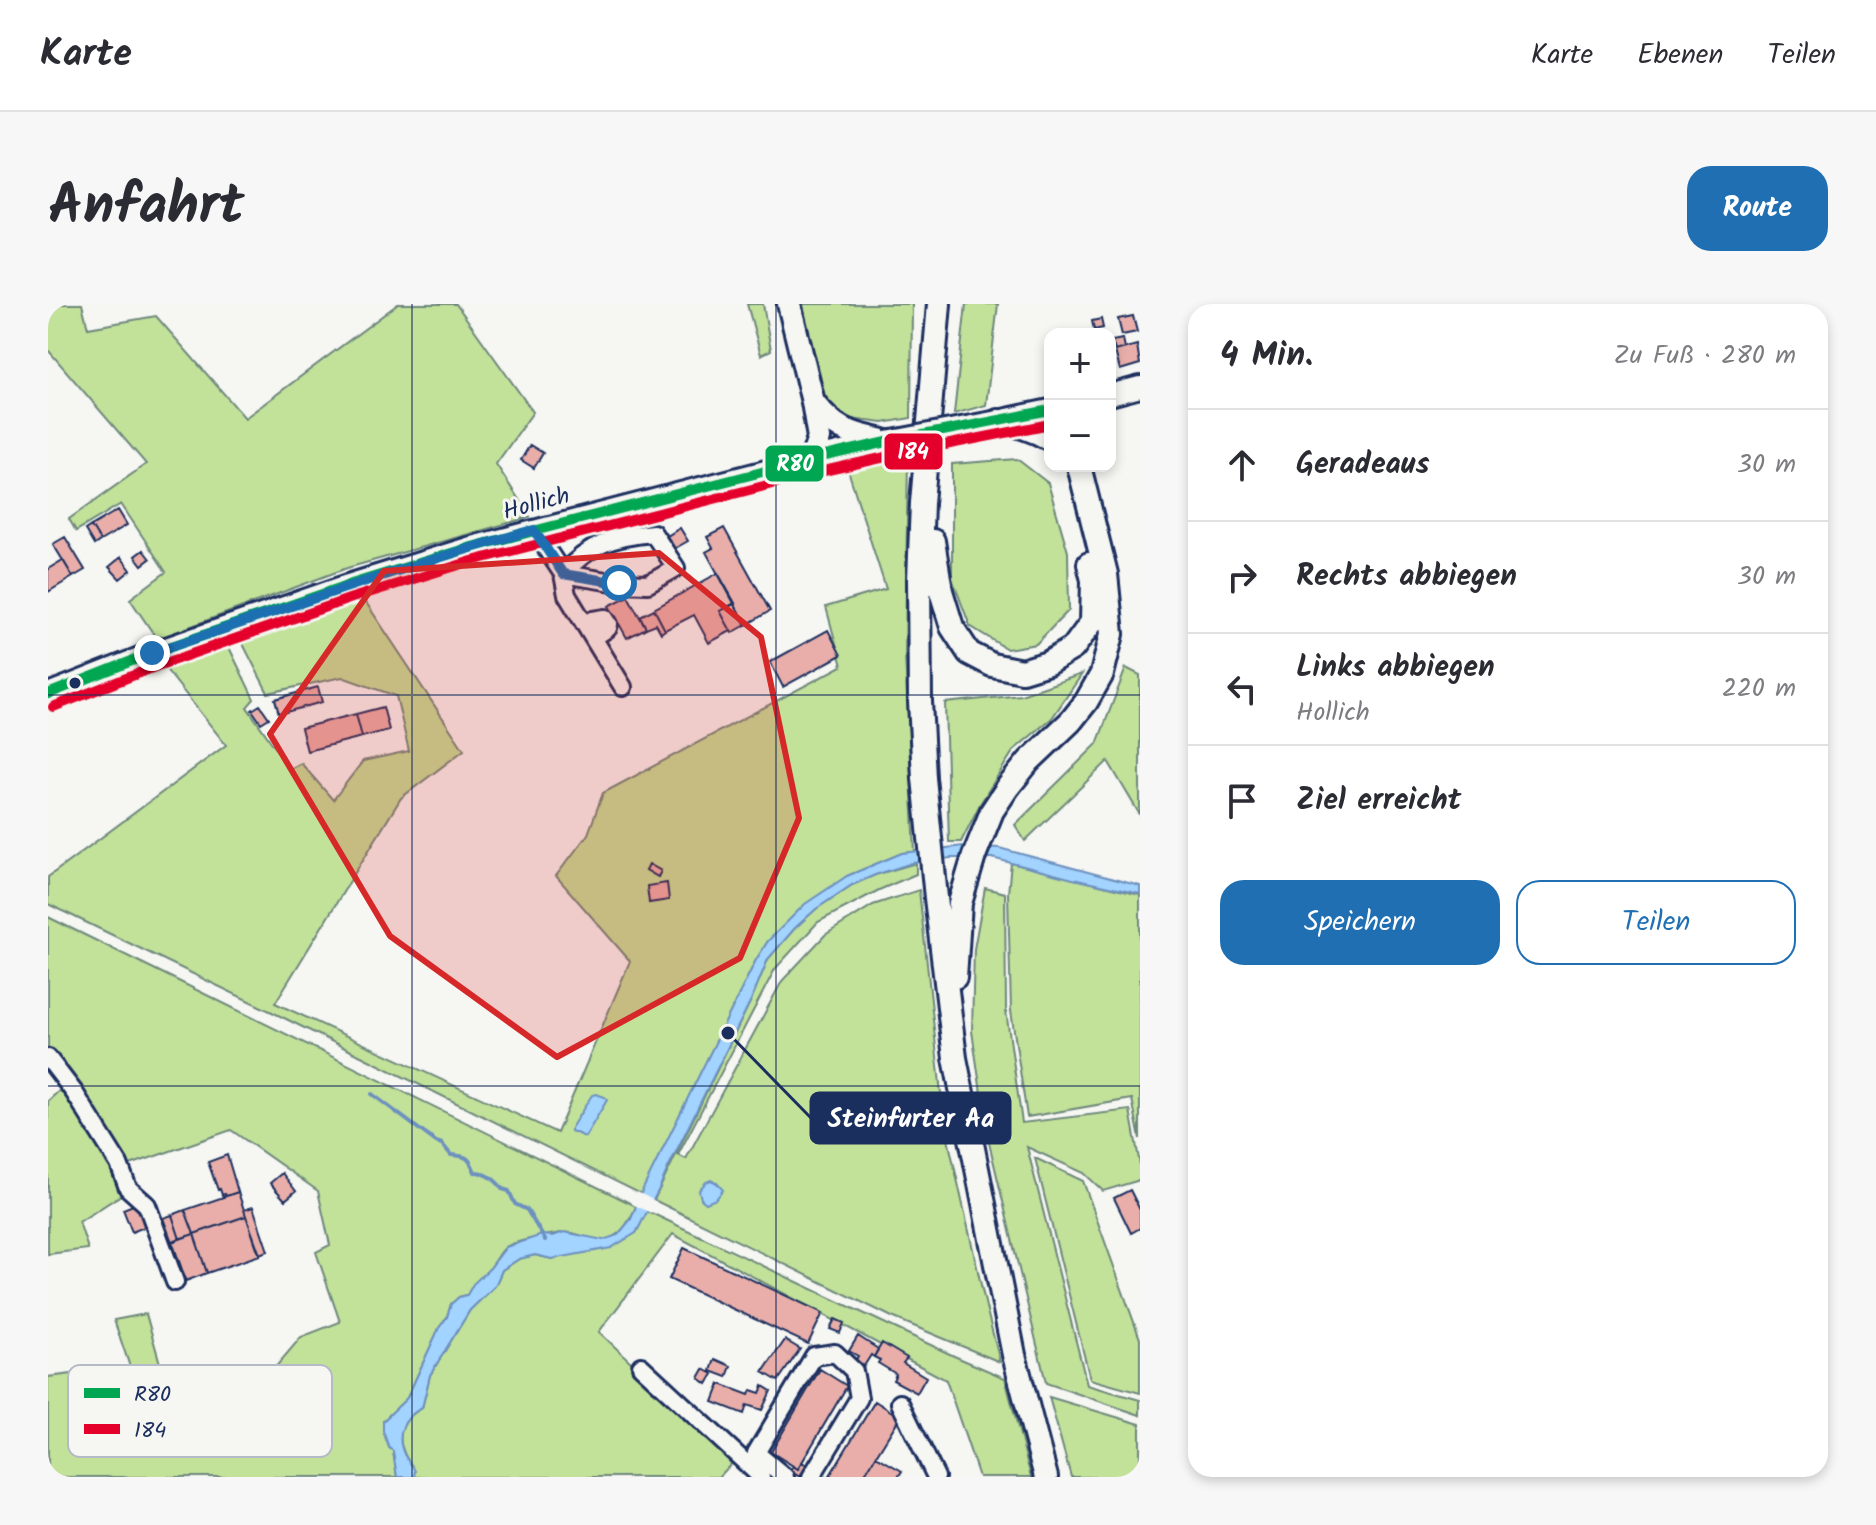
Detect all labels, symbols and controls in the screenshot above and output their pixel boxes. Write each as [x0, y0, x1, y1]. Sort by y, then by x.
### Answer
text: Karte [40, 25, 132, 85]
text: Karte [1531, 33, 1593, 78]
text: Ebenen [1637, 33, 1723, 78]
text: Teilen [1767, 33, 1836, 78]
text: Anfahrt [48, 163, 244, 253]
button: Route [1687, 166, 1828, 251]
map controls [1044, 328, 1116, 472]
button: + [1044, 328, 1116, 400]
text: 4 Min. [1220, 329, 1313, 383]
text: Zu Fuß · 280 m [1614, 335, 1796, 377]
button: − [1044, 400, 1116, 472]
line badge: 184 [883, 432, 944, 471]
text: 184 [897, 436, 929, 471]
text: Geradeaus [1296, 441, 1429, 489]
icon: ahead [1220, 443, 1264, 487]
line badge: R80 [764, 444, 825, 483]
text: 30 m [1737, 444, 1796, 486]
text: R80 [776, 448, 814, 483]
street label: Hollich [499, 477, 574, 532]
text: Rechts abbiegen [1296, 553, 1517, 601]
icon: right [1220, 555, 1264, 599]
text: 30 m [1737, 556, 1796, 598]
route start [601, 565, 637, 601]
route end [134, 635, 170, 671]
text: Links abbiegen [1296, 644, 1495, 692]
icon: left [1220, 667, 1264, 711]
text: 220 m [1722, 668, 1796, 710]
unlabelled marker [67, 675, 83, 691]
text: Hollich [1296, 692, 1370, 734]
text: Ziel erreicht [1296, 777, 1461, 825]
icon: arrive [1220, 779, 1264, 823]
button: Speichern [1220, 880, 1500, 965]
button: Teilen [1516, 880, 1796, 965]
callout: Steinfurter Aa [811, 1093, 1010, 1143]
text: Steinfurter Aa [828, 1099, 994, 1141]
legend [68, 1365, 332, 1457]
text: R80 [134, 1378, 171, 1413]
text: 184 [134, 1414, 166, 1449]

